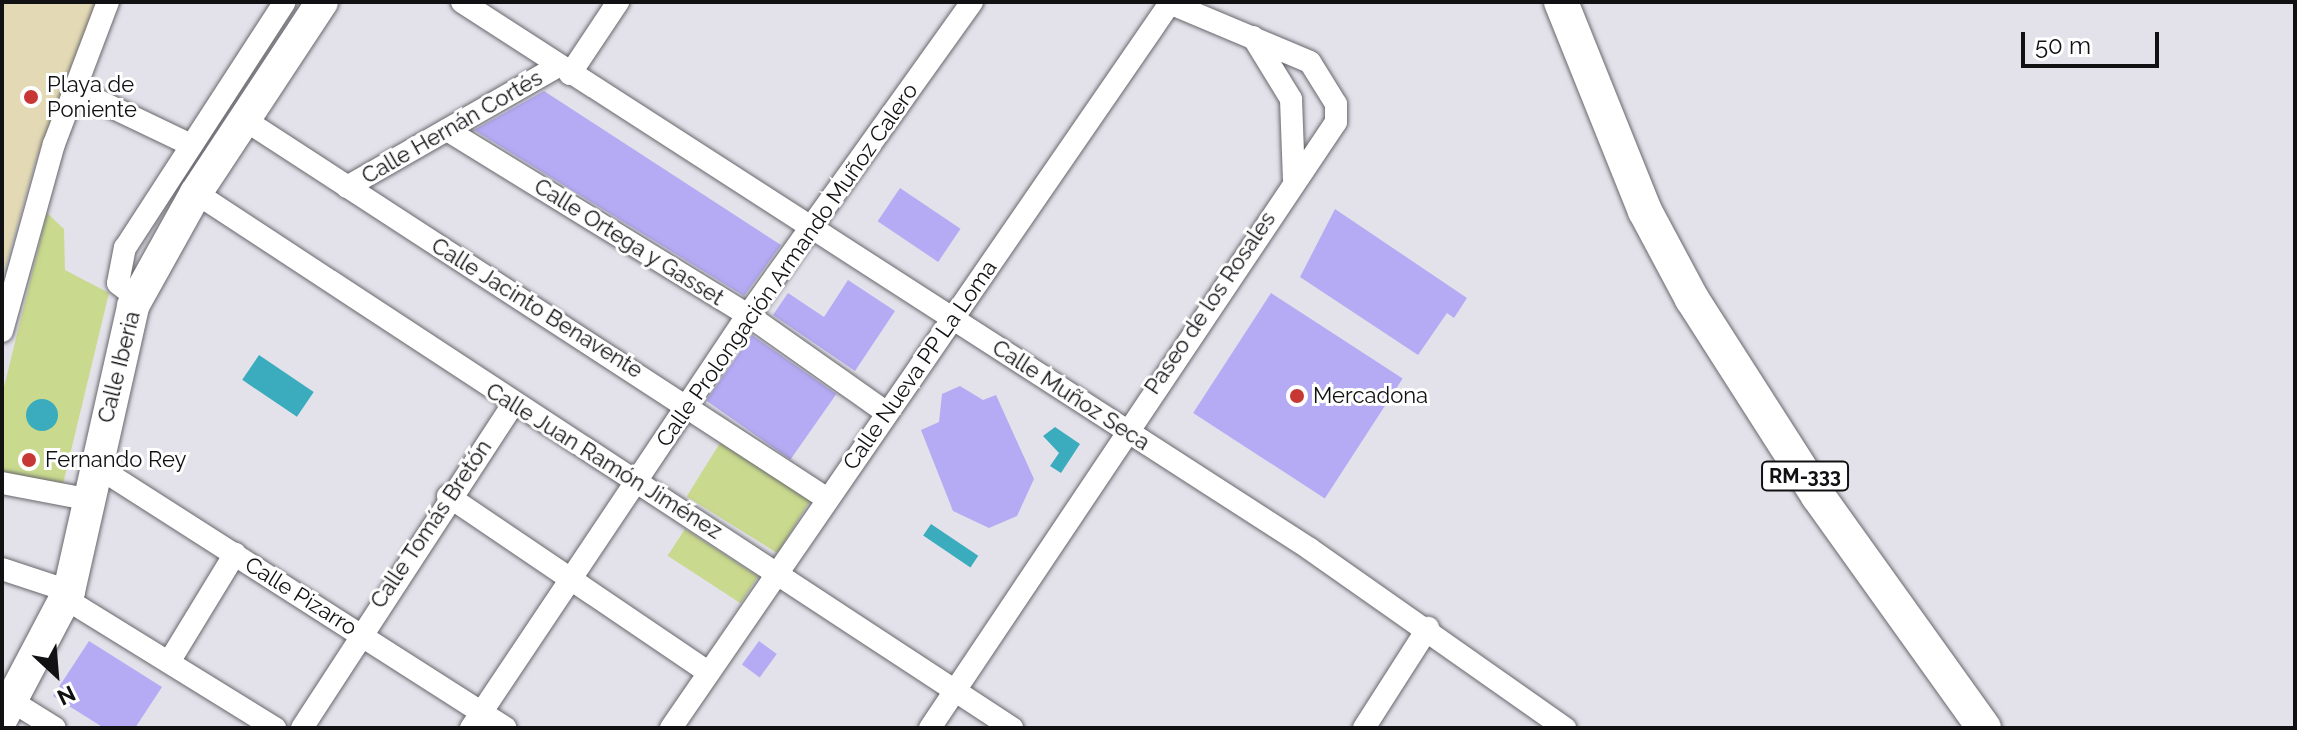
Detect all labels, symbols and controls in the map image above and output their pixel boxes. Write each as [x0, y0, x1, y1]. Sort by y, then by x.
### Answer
scale bar [2025, 16, 2163, 66]
text: 50 m [2035, 31, 2091, 60]
street label: Calle Hernán Cortés [357, 65, 547, 189]
place label: Playa de Poniente [47, 71, 137, 122]
street label: Calle Prolongación Armando Muñoz Calero [650, 78, 924, 452]
marker: Playa de Poniente [22, 88, 40, 106]
street label: Calle Ortega y Gasset [529, 173, 729, 311]
street label: Paseo de los Rosales [1139, 207, 1281, 399]
street label: Calle Jacinto Benavente [426, 232, 648, 384]
street label: Calle Nueva PP La Loma [837, 255, 1003, 475]
street label: Calle Iberia [92, 308, 146, 426]
street label: Calle Muñoz Seca [987, 334, 1155, 456]
street label: Calle Juan Ramón Jiménez [481, 377, 727, 545]
place label: Mercadona [1313, 383, 1428, 409]
marker: Mercadona [1288, 387, 1306, 405]
street label: Calle Tomás Bretón [365, 435, 497, 613]
place label: Fernando Rey [45, 447, 186, 473]
marker: Fernando Rey [20, 451, 38, 469]
road number: RM-333 [1761, 460, 1849, 492]
street label: Calle Pizarro [240, 551, 362, 641]
north arrow [16, 634, 96, 714]
text: N [53, 680, 80, 711]

